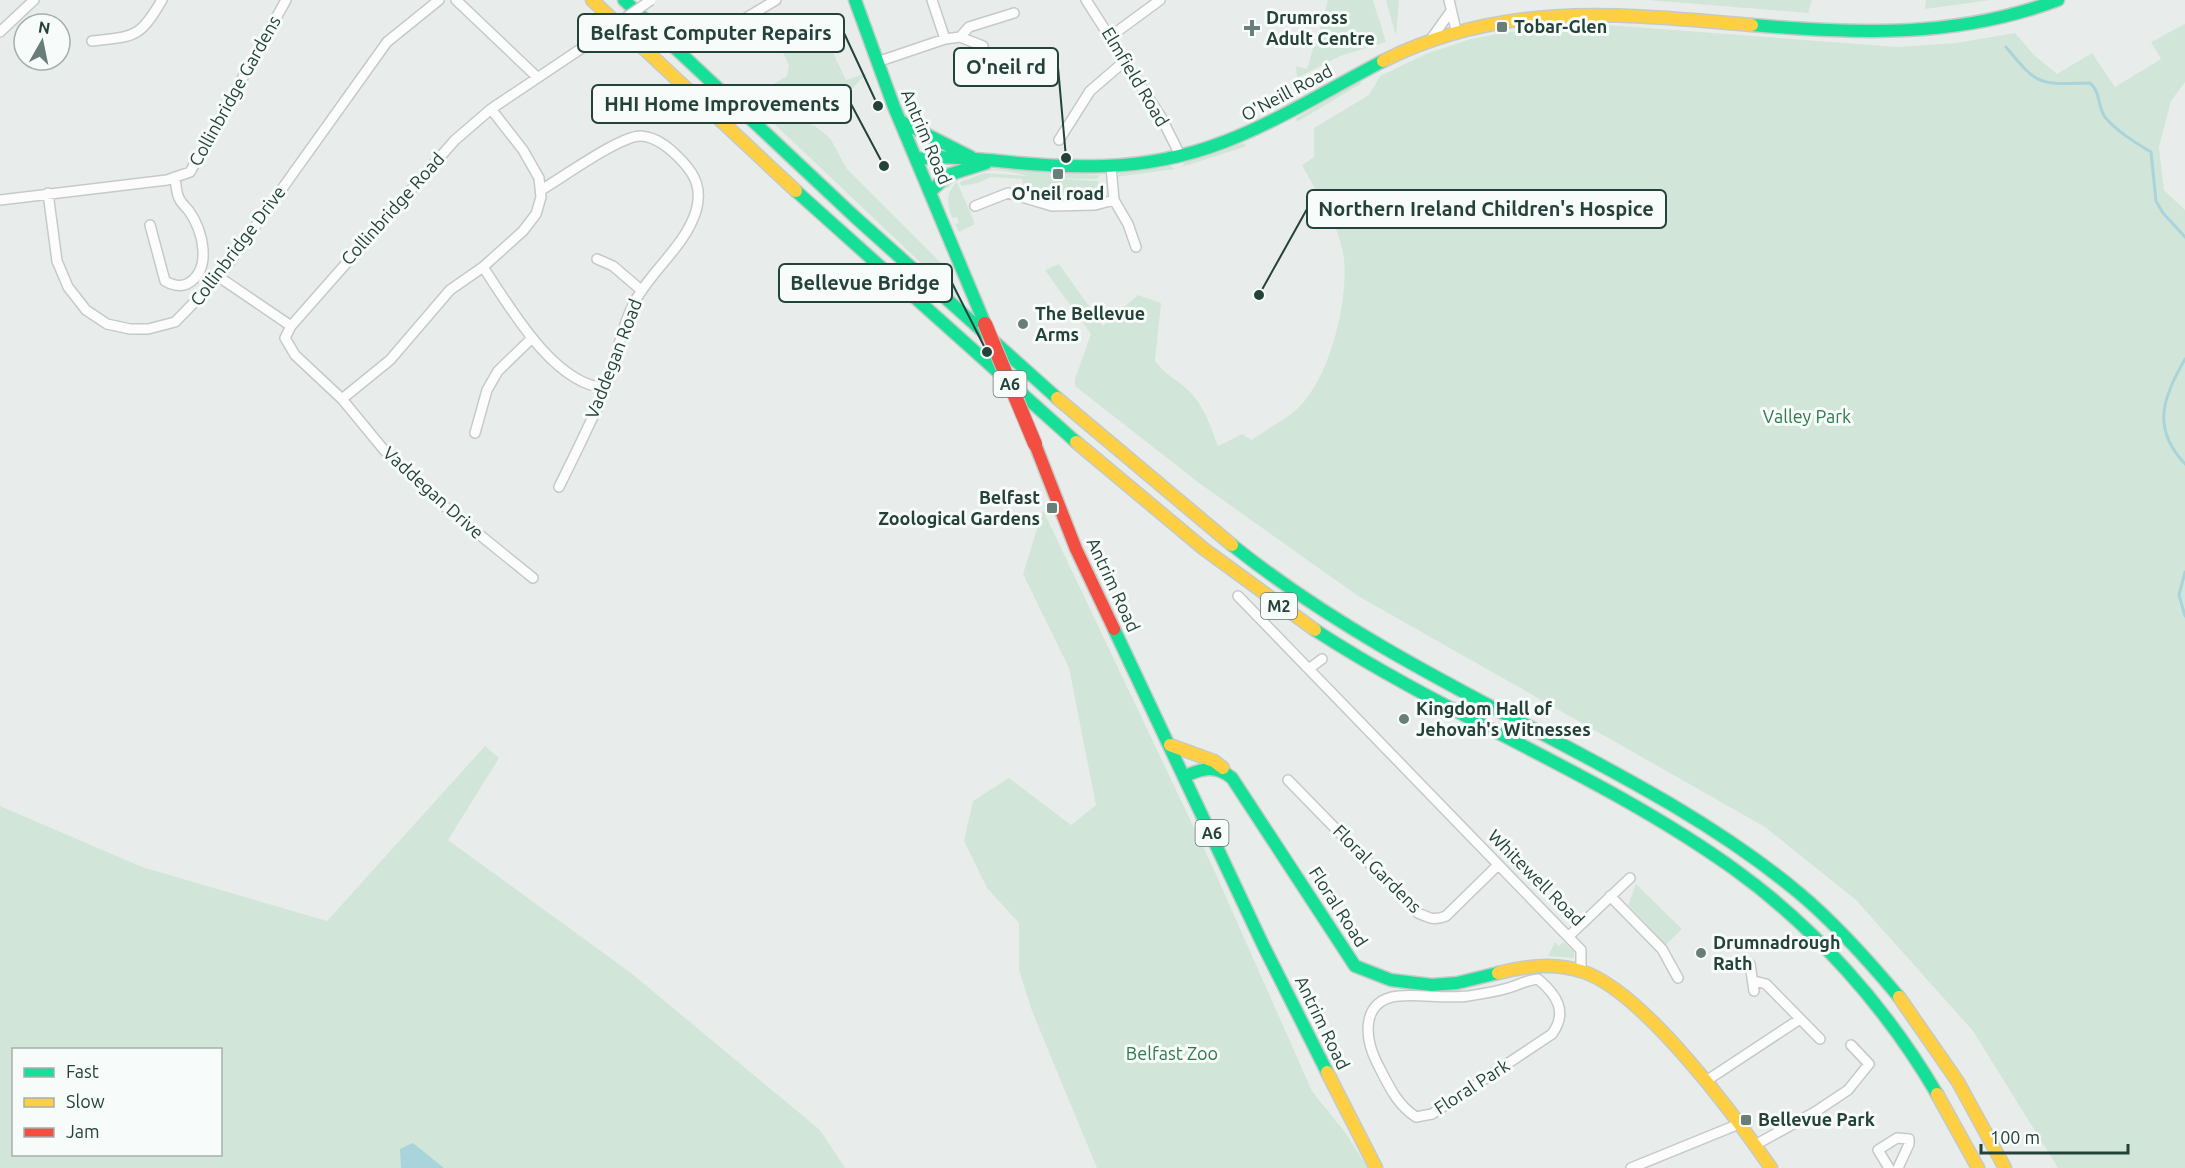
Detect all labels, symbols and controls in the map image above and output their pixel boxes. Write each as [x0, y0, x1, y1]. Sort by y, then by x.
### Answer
place label: Drumross Adult Centre [1266, 7, 1375, 48]
north arrow [12, 12, 72, 72]
street label: Collinbridge Gardens [184, 12, 284, 169]
callout: Belfast Computer Repairs [578, 14, 844, 52]
place label: Tobar-Glen [1514, 16, 1607, 36]
text: N [37, 17, 52, 37]
marker: Drumross Adult Centre [1243, 19, 1261, 37]
marker: Tobar-Glen [1495, 20, 1509, 34]
text: Belfast Computer Repairs [590, 21, 832, 44]
street label: Elmfield Road [1098, 23, 1173, 130]
callout: O'neil rd [954, 48, 1058, 86]
text: O'neil rd [966, 55, 1046, 78]
street label: O'Neill Road [1238, 60, 1336, 124]
callout: HHI Home Improvements [592, 85, 851, 123]
street label: Antrim Road [898, 86, 956, 187]
text: HHI Home Improvements [604, 92, 840, 115]
street label: Collinbridge Road [337, 148, 448, 268]
marker: O'neil road [1051, 167, 1065, 181]
street label: Collinbridge Drive [186, 182, 289, 309]
place label: O'neil road [1012, 183, 1104, 203]
callout: Northern Ireland Children's Hospice [1307, 190, 1666, 228]
text: Northern Ireland Children's Hospice [1318, 197, 1654, 220]
callout: Bellevue Bridge [779, 264, 952, 302]
text: Bellevue Bridge [790, 271, 940, 294]
street label: Vaddegan Road [581, 296, 645, 421]
place label: The Bellevue Arms [1035, 303, 1145, 344]
marker: The Bellevue Arms [1016, 317, 1030, 331]
road number: A6 [994, 371, 1026, 397]
park label: Valley Park [1763, 406, 1851, 426]
street label: Vaddegan Drive [379, 442, 488, 542]
place label: Belfast Zoological Gardens [878, 487, 1040, 528]
marker: Belfast Zoological Gardens [1045, 501, 1059, 515]
street label: Antrim Road [1083, 534, 1144, 635]
road number: M2 [1261, 593, 1297, 619]
place label: Kingdom Hall of Jehovah's Witnesses [1416, 698, 1591, 739]
marker: Kingdom Hall of Jehovah's Witnesses [1397, 712, 1411, 726]
road number: A6 [1196, 820, 1228, 846]
street label: Floral Gardens [1330, 820, 1426, 917]
street label: Whitewell Road [1485, 825, 1589, 929]
street label: Floral Road [1306, 863, 1372, 950]
place label: Drumnadrough Rath [1713, 932, 1840, 973]
marker: Drumnadrough Rath [1694, 946, 1708, 960]
street label: Antrim Road [1292, 973, 1354, 1073]
park label: Belfast Zoo [1126, 1043, 1218, 1063]
legend [12, 1048, 222, 1156]
street label: Floral Park [1430, 1055, 1513, 1118]
text: Fast [66, 1061, 99, 1081]
text: Slow [66, 1091, 105, 1111]
place label: Bellevue Park [1758, 1109, 1875, 1129]
marker: Bellevue Park [1739, 1113, 1753, 1127]
scale bar [1981, 1117, 2128, 1155]
text: Jam [66, 1121, 100, 1141]
text: 100 m [1990, 1127, 2040, 1147]

